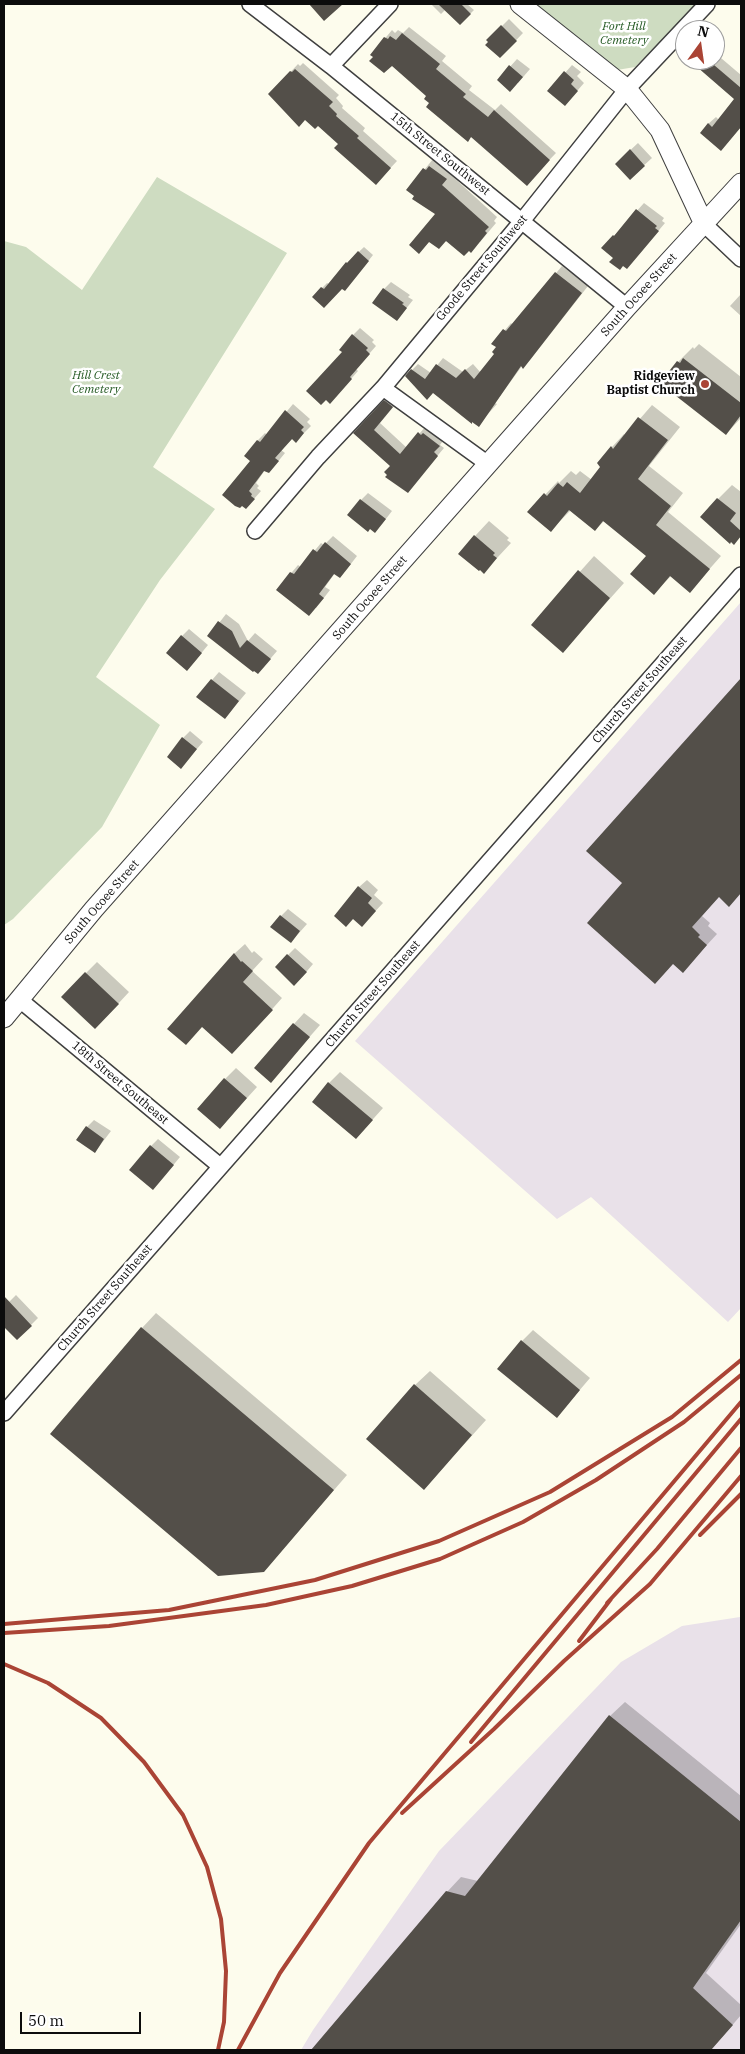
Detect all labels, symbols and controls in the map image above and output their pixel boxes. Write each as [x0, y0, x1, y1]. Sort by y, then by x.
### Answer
park label: Fort Hill Cemetery [600, 20, 648, 48]
north arrow [675, 20, 725, 70]
text: N [696, 21, 711, 41]
street label: 15th Street Southwest [387, 109, 493, 199]
street label: Goode Street Southwest [433, 212, 531, 324]
street label: South Ocoee Street [598, 251, 680, 339]
park label: Hill Crest Cemetery [72, 369, 120, 397]
place label: Ridgeview Baptist Church [607, 370, 695, 398]
marker: Ridgeview Baptist Church [699, 378, 711, 390]
street label: South Ocoee Street [330, 553, 410, 643]
street label: Church Street Southeast [590, 634, 690, 746]
street label: South Ocoee Street [62, 857, 142, 947]
street label: Church Street Southeast [323, 938, 423, 1050]
street label: 18th Street Southeast [69, 1038, 171, 1128]
street label: Church Street Southeast [55, 1242, 155, 1354]
scale bar [22, 2002, 144, 2034]
text: 50 m [28, 2011, 64, 2030]

